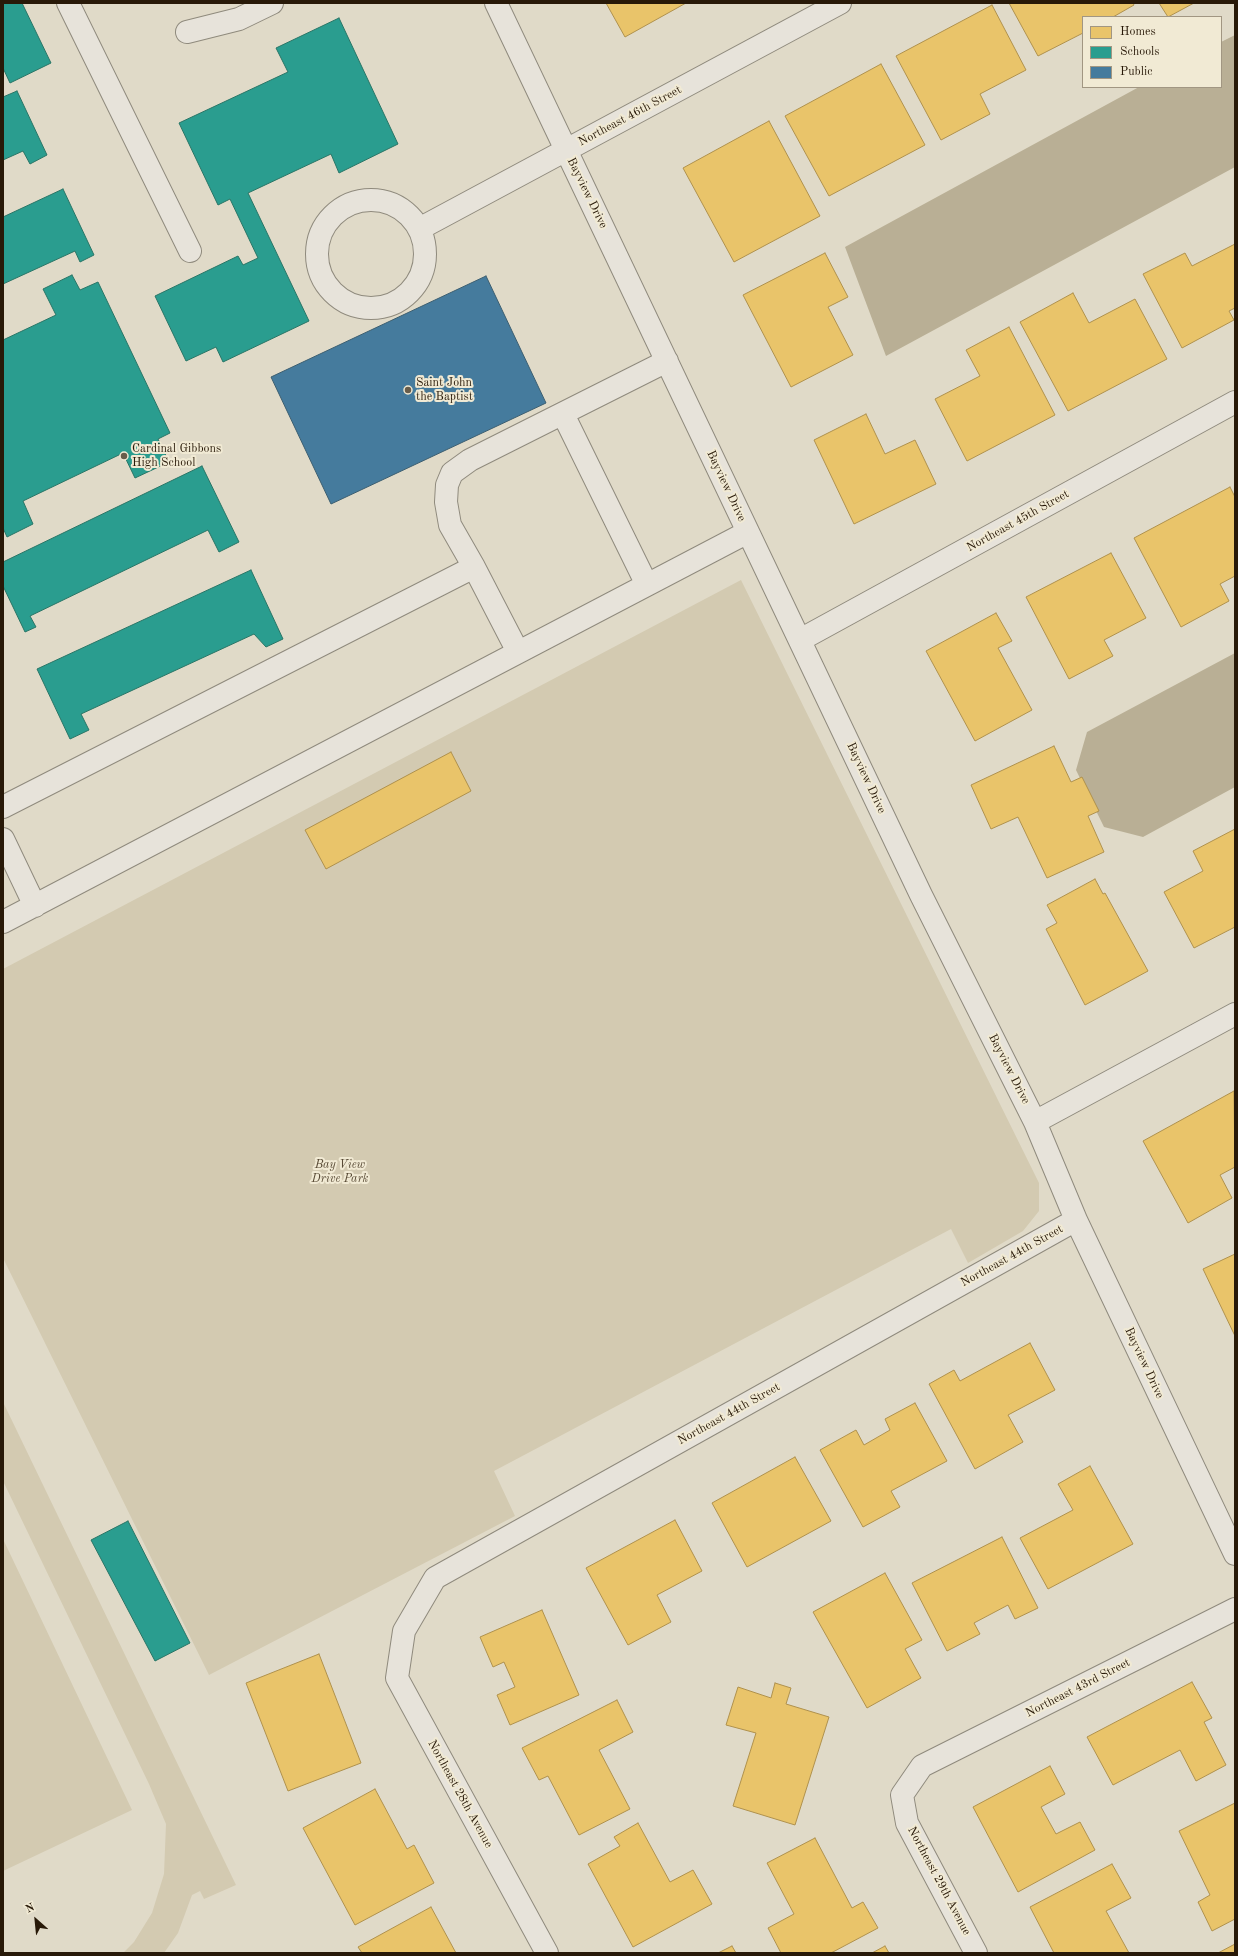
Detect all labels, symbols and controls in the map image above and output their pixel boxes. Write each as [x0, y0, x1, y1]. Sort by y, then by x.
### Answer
legend [1082, 16, 1222, 88]
text: Homes [1120, 26, 1156, 38]
text: Schools [1120, 46, 1160, 58]
text: Public [1120, 66, 1152, 78]
street label: Northeast 46th Street [576, 83, 684, 149]
street label: Bayview Drive [564, 155, 610, 231]
place label: Saint John the Baptist [416, 376, 473, 404]
marker: Saint John the Baptist [403, 385, 413, 395]
place label: Cardinal Gibbons High School [132, 442, 221, 470]
street label: Bayview Drive [703, 448, 749, 524]
marker: Cardinal Gibbons High School [119, 451, 129, 461]
street label: Northeast 45th Street [964, 487, 1072, 555]
street label: Bayview Drive [843, 740, 889, 816]
street label: Bayview Drive [985, 1031, 1033, 1107]
park label: Bay View Drive Park [312, 1158, 368, 1186]
street label: Northeast 44th Street [958, 1222, 1066, 1290]
street label: Bayview Drive [1121, 1325, 1167, 1401]
street label: Northeast 44th Street [675, 1380, 783, 1448]
street label: Northeast 43rd Street [1023, 1655, 1133, 1721]
street label: Northeast 28th Avenue [424, 1738, 496, 1850]
street label: Northeast 29th Avenue [904, 1824, 974, 1938]
north arrow [16, 1900, 56, 1940]
text: N [24, 1902, 37, 1916]

